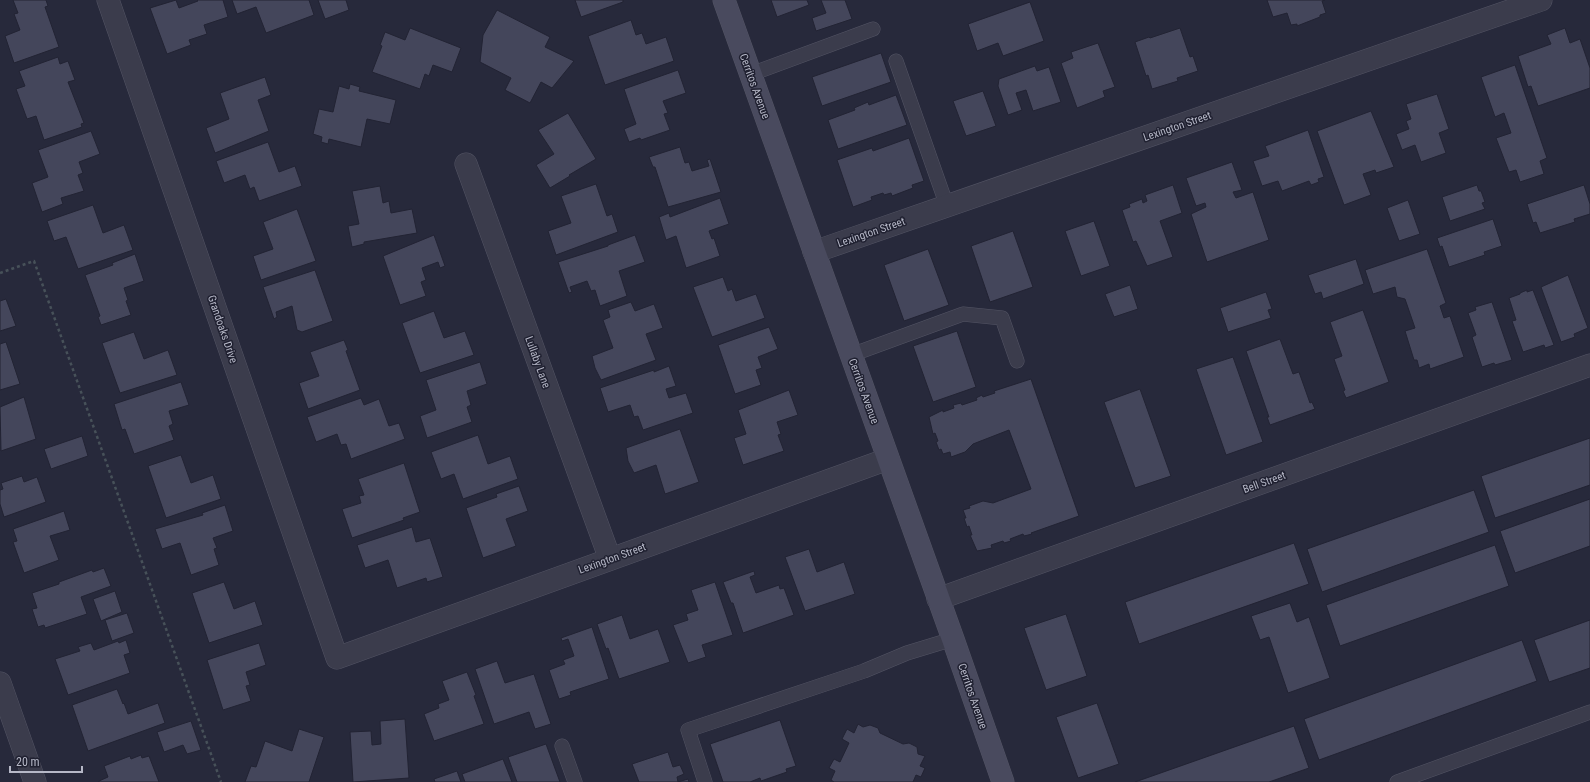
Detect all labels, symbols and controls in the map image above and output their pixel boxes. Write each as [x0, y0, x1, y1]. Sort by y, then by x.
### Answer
street label: Cerritos Avenue [737, 52, 772, 121]
street label: Lexington Street [1142, 109, 1213, 144]
street label: Lexington Street [836, 215, 907, 250]
street label: Grandoaks Drive [205, 294, 240, 365]
street label: Lullaby Lane [522, 335, 553, 390]
street label: Cerritos Avenue [846, 357, 881, 426]
street label: Bell Street [1241, 469, 1287, 496]
street label: Lexington Street [577, 540, 648, 577]
street label: Cerritos Avenue [955, 662, 990, 731]
scale bar [10, 748, 82, 774]
text: 20 m [16, 755, 40, 769]

